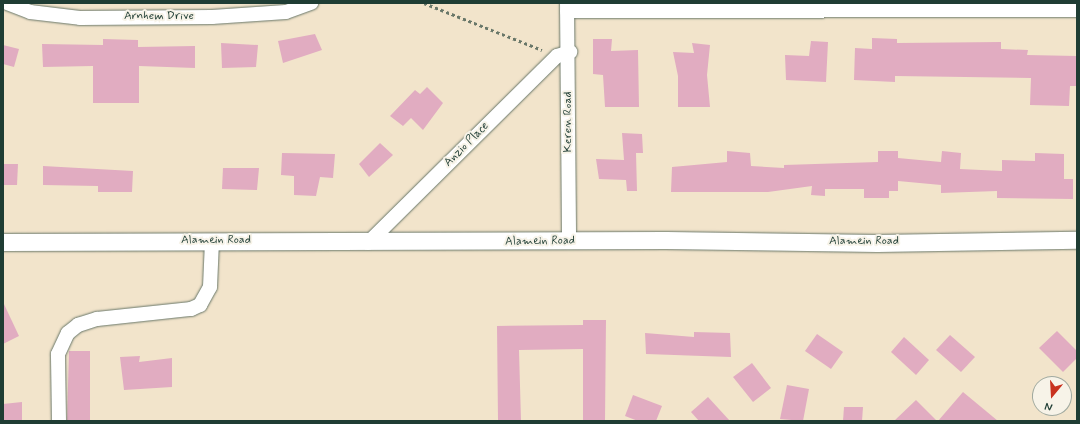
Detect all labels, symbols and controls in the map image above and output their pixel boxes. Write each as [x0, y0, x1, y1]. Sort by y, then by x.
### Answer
street label: Arnhem Drive [124, 10, 194, 24]
street label: Keren Road [562, 91, 576, 153]
street label: Anzio Place [442, 120, 492, 170]
street label: Alamein Road [181, 234, 251, 248]
street label: Alamein Road [505, 234, 575, 250]
street label: Alamein Road [829, 235, 899, 249]
north arrow [1032, 376, 1072, 416]
text: N [1043, 399, 1054, 414]

